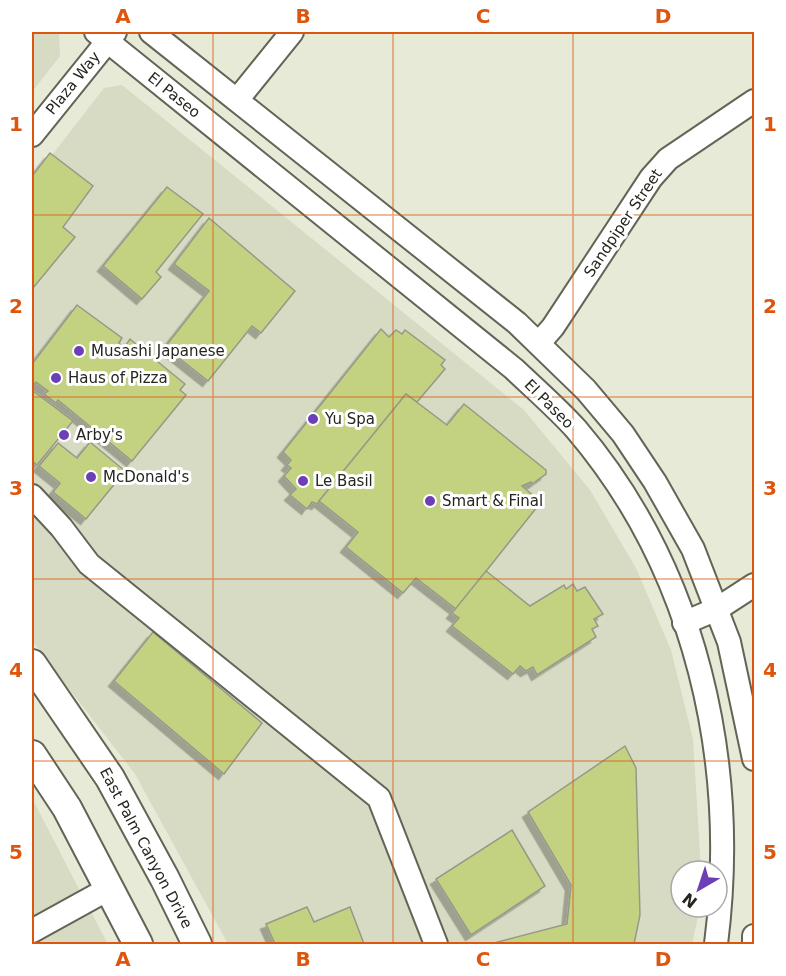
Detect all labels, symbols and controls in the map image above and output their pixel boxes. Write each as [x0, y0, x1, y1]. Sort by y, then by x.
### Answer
text: A [115, 4, 131, 28]
text: B [295, 4, 311, 28]
text: C [476, 4, 490, 28]
text: D [655, 4, 671, 28]
street label: Plaza Way [42, 48, 104, 118]
street label: El Paseo [144, 68, 204, 122]
text: 1 [9, 112, 23, 136]
text: 1 [763, 112, 777, 136]
street label: Sandpiper Street [580, 165, 666, 281]
text: 2 [9, 294, 23, 318]
text: 2 [763, 294, 777, 318]
place label: Musashi Japanese [91, 342, 225, 360]
marker: Musashi Japanese [72, 344, 86, 358]
place label: Haus of Pizza [68, 369, 168, 387]
marker: Haus of Pizza [49, 371, 63, 385]
street label: El Paseo [521, 376, 577, 432]
place label: Yu Spa [324, 410, 375, 428]
marker: Yu Spa [306, 412, 320, 426]
place label: Arby's [76, 426, 123, 444]
marker: Arby's [57, 428, 71, 442]
place label: McDonald's [103, 468, 189, 486]
marker: McDonald's [84, 470, 98, 484]
place label: Le Basil [315, 472, 373, 490]
marker: Le Basil [296, 474, 310, 488]
text: 3 [9, 476, 23, 500]
text: 3 [763, 476, 777, 500]
place label: Smart & Final [442, 492, 543, 510]
marker: Smart & Final [423, 494, 437, 508]
text: 4 [9, 658, 23, 682]
text: 4 [763, 658, 777, 682]
street label: East Palm Canyon Drive [96, 764, 196, 932]
text: 5 [9, 840, 23, 864]
text: 5 [763, 840, 777, 864]
north arrow [669, 859, 729, 919]
text: N [679, 889, 701, 912]
text: A [115, 947, 131, 971]
text: B [295, 947, 311, 971]
text: C [476, 947, 490, 971]
text: D [655, 947, 671, 971]

